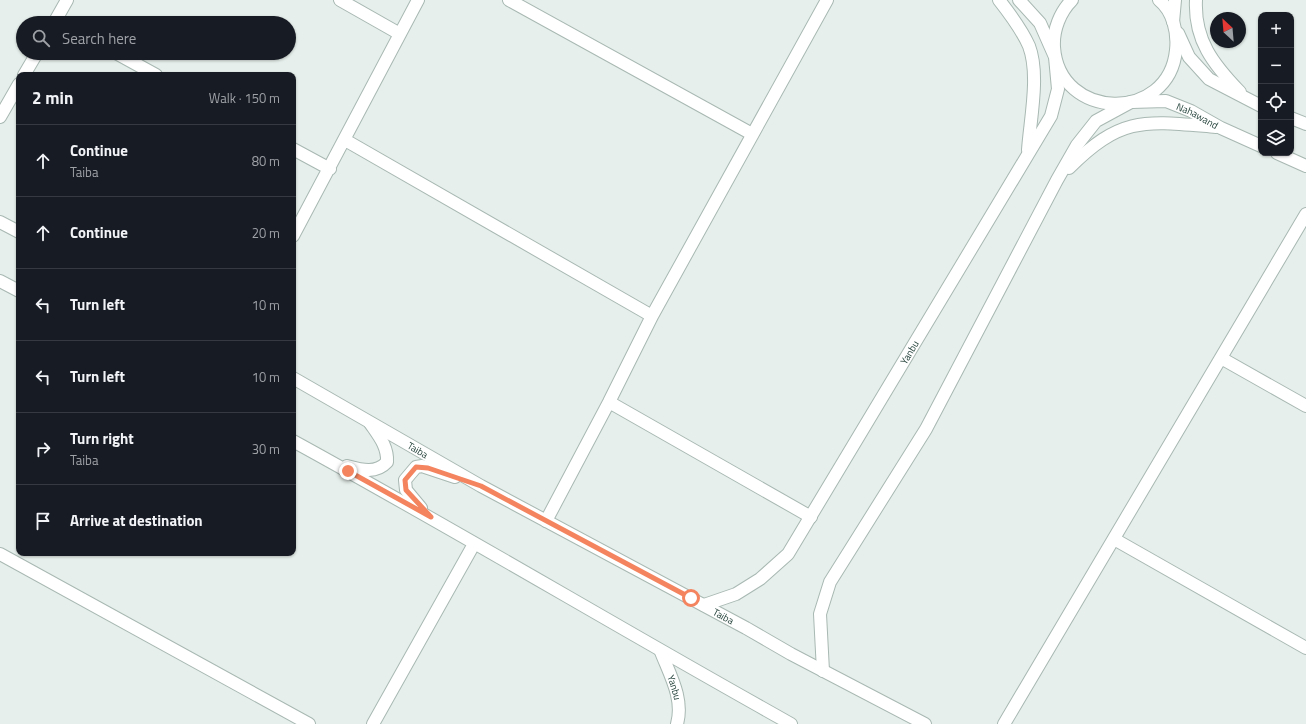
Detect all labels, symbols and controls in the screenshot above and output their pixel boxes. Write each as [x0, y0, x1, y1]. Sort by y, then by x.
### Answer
north arrow [1210, 12, 1246, 48]
map controls [1258, 12, 1294, 156]
button: + [1258, 12, 1294, 48]
search box [16, 16, 296, 60]
icon: search [30, 27, 52, 49]
text: Search here [62, 27, 136, 50]
button: − [1258, 48, 1294, 84]
button: locate [1258, 84, 1294, 120]
text: 2 min [32, 85, 73, 111]
text: Walk · 150 m [209, 88, 280, 108]
street label: Nahawand [1174, 99, 1221, 133]
button: layers [1258, 120, 1294, 156]
text: Continue [70, 139, 128, 162]
icon: ahead [32, 150, 54, 172]
text: 80 m [252, 151, 280, 171]
text: Taiba [70, 162, 98, 182]
text: Continue [70, 221, 128, 244]
icon: ahead [32, 222, 54, 244]
text: 20 m [252, 223, 280, 243]
text: Turn left [70, 293, 125, 316]
icon: left [32, 294, 54, 316]
text: 10 m [252, 295, 280, 315]
street label: Yanbu [897, 338, 923, 367]
text: Turn left [70, 365, 125, 388]
icon: left [32, 366, 54, 388]
text: 10 m [252, 367, 280, 387]
text: Turn right [70, 427, 134, 450]
icon: right [32, 438, 54, 460]
street label: Taiba [404, 438, 431, 462]
text: 30 m [252, 439, 280, 459]
text: Taiba [70, 450, 98, 470]
route end [339, 462, 357, 480]
text: Arrive at destination [70, 509, 203, 532]
icon: arrive [32, 510, 54, 532]
route start [682, 589, 700, 607]
street label: Taiba [710, 605, 737, 628]
street label: Yanbu [663, 673, 685, 701]

